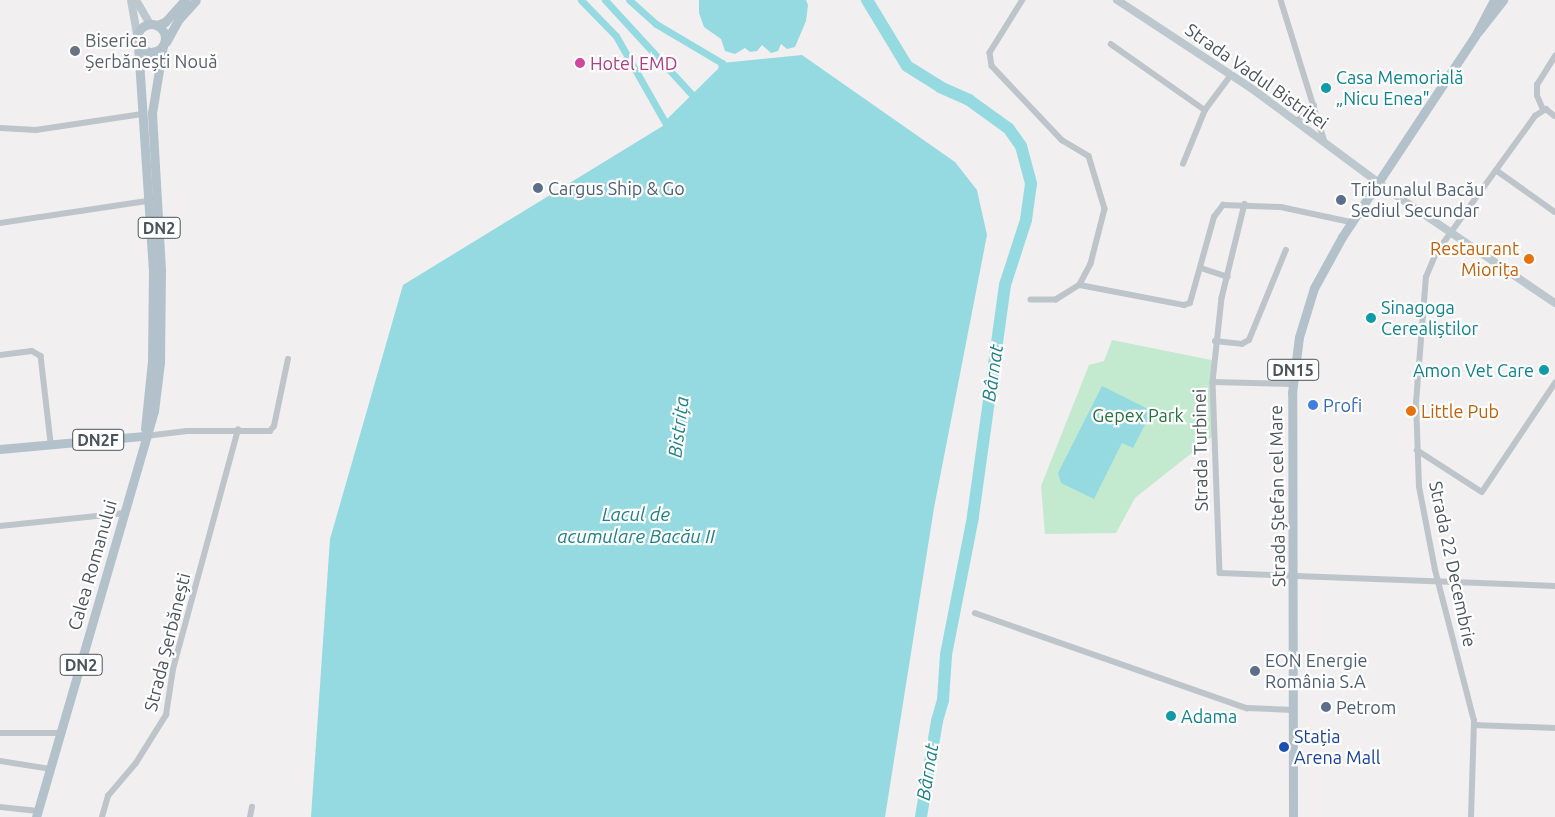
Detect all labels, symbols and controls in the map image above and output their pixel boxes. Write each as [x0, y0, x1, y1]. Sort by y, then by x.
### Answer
street label: Strada Vadul Bistriței [1181, 18, 1333, 134]
place label: Biserica Șerbănești Nouă [85, 30, 217, 72]
marker: Biserica Șerbănești Nouă [69, 45, 81, 57]
place label: Hotel EMD [590, 52, 677, 74]
marker: Hotel EMD [574, 57, 586, 69]
place label: Casa Memorială „Nicu Enea" [1336, 67, 1464, 110]
marker: Casa Memorială „Nicu Enea" [1320, 82, 1332, 94]
place label: Cargus Ship & Go [548, 177, 685, 199]
place label: Tribunalul Bacău Sediul Secundar [1351, 179, 1484, 222]
marker: Cargus Ship & Go [532, 182, 544, 194]
marker: Tribunalul Bacău Sediul Secundar [1335, 194, 1347, 206]
road number: DN2 [136, 214, 182, 242]
place label: Restaurant Miorița [1430, 238, 1519, 280]
marker: Restaurant Miorița [1523, 253, 1535, 265]
place label: Sinagoga Cerealiștilor [1381, 297, 1478, 340]
marker: Sinagoga Cerealiștilor [1365, 312, 1377, 324]
water label: Bârnat [978, 343, 1008, 403]
road number: DN15 [1267, 356, 1319, 384]
place label: Amon Vet Care [1413, 359, 1534, 381]
marker: Amon Vet Care [1538, 364, 1550, 376]
street label: Strada Turbinei [1188, 389, 1212, 511]
place label: Profi [1323, 394, 1362, 416]
water label: Bistrița [664, 395, 694, 459]
marker: Profi [1307, 399, 1319, 411]
place label: Little Pub [1421, 400, 1499, 422]
park label: Gepex Park [1092, 404, 1184, 426]
street label: Strada Ștefan cel Mare [1265, 405, 1289, 587]
marker: Little Pub [1405, 405, 1417, 417]
road number: DN2F [72, 426, 124, 454]
street label: Strada 22 Decembrie [1425, 479, 1481, 649]
street label: Calea Romanului [63, 497, 121, 633]
water label: Lacul de acumulare Bacău II [557, 504, 715, 548]
street label: Strada Șerbănești [139, 571, 195, 713]
place label: EON Energie România S.A [1265, 650, 1368, 692]
road number: DN2 [58, 652, 104, 678]
marker: EON Energie România S.A [1249, 665, 1261, 677]
place label: Petrom [1336, 696, 1396, 718]
marker: Petrom [1320, 701, 1332, 713]
place label: Adama [1181, 705, 1237, 727]
marker: Adama [1165, 710, 1177, 722]
place label: Stația Arena Mall [1294, 726, 1380, 769]
marker: Stația Arena Mall [1278, 741, 1290, 753]
water label: Bârnat [912, 742, 944, 802]

